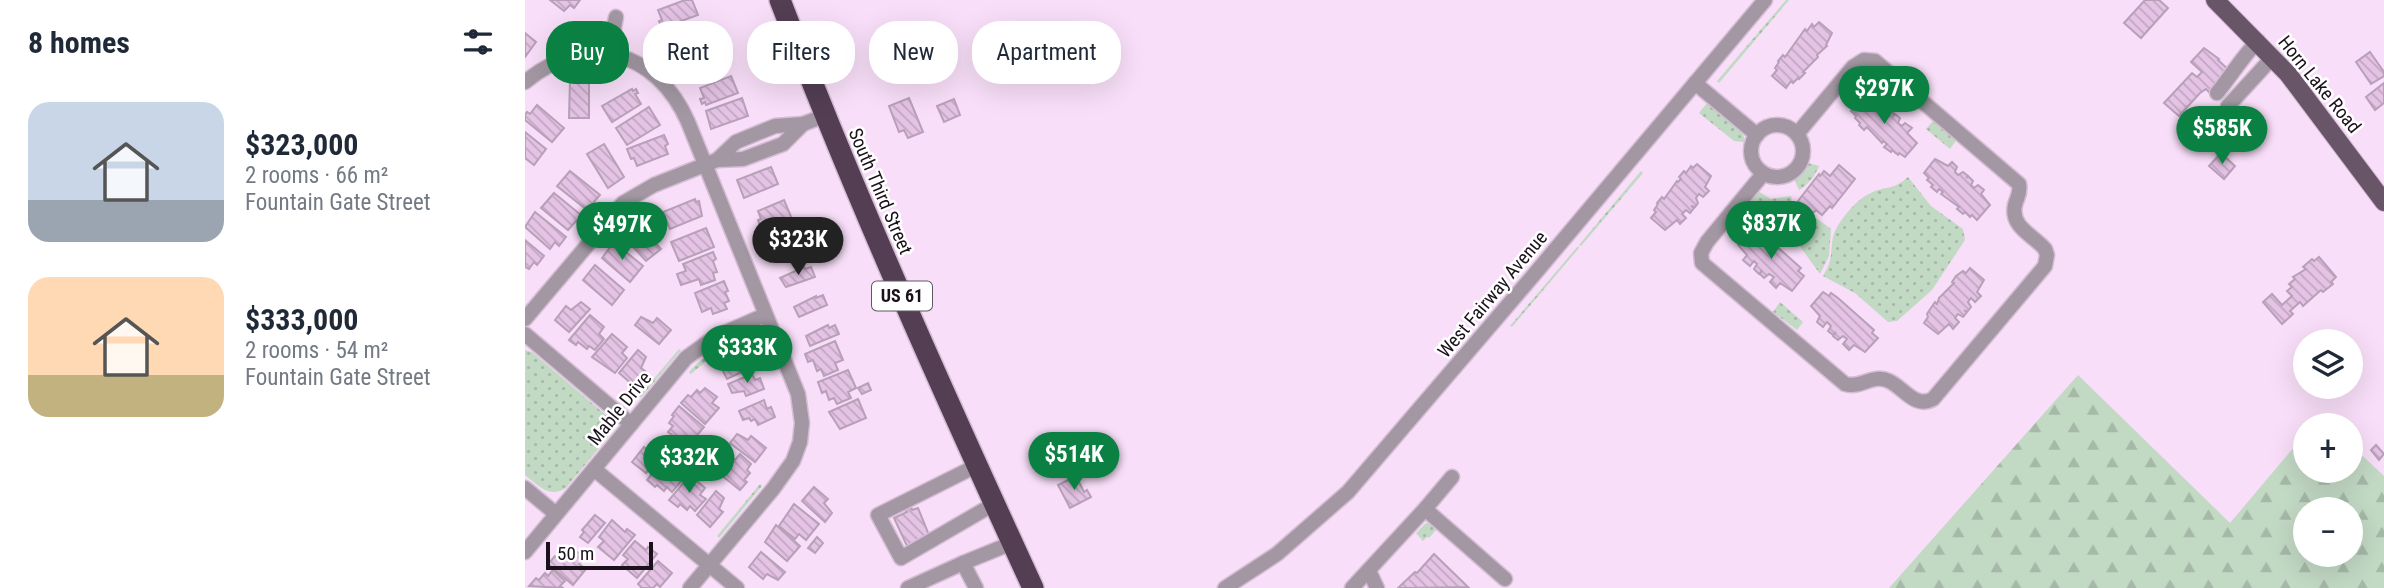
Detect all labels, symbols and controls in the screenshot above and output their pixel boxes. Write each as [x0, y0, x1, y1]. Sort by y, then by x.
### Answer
chip: Buy [546, 21, 629, 84]
chip: Rent [643, 21, 733, 84]
chip: Filters [747, 21, 855, 84]
chip: New [869, 21, 958, 84]
chip: Apartment [972, 21, 1121, 84]
icon: filters [459, 23, 497, 61]
text: 8 homes [28, 25, 130, 60]
street label: Horn Lake Road [2273, 31, 2366, 138]
pin: $297K [1835, 66, 1933, 126]
text: $297K [1854, 75, 1914, 102]
pin: $585K [2173, 106, 2271, 166]
text: $585K [2192, 115, 2252, 142]
street label: South Third Street [844, 125, 917, 258]
text: $323,000 [245, 127, 358, 162]
icon: home [84, 130, 168, 214]
text: 2 rooms · 66 m² [245, 162, 388, 189]
text: Fountain Gate Street [245, 189, 431, 216]
pin: $497K [573, 202, 671, 262]
pin: $837K [1722, 202, 1820, 261]
text: $837K [1741, 210, 1801, 237]
text: $497K [592, 211, 652, 238]
pin: $323K [749, 218, 847, 277]
text: $323K [768, 226, 828, 253]
street label: West Fairway Avenue [1433, 226, 1552, 362]
road number: US 61 [872, 282, 932, 310]
text: $333,000 [245, 302, 358, 337]
icon: home [84, 305, 168, 389]
pin: $333K [698, 326, 796, 385]
map controls [2293, 329, 2363, 567]
button: layers [2293, 329, 2363, 399]
text: $333K [717, 334, 777, 361]
text: 2 rooms · 54 m² [245, 337, 388, 364]
text: Fountain Gate Street [245, 364, 431, 391]
street label: Mable Drive [583, 367, 656, 450]
button: + [2293, 413, 2363, 483]
pin: $514K [1025, 433, 1123, 492]
pin: $332K [640, 435, 738, 495]
text: $514K [1044, 441, 1104, 468]
text: $332K [659, 444, 719, 471]
button: − [2293, 497, 2363, 567]
scale bar [546, 539, 653, 571]
text: 50 m [557, 542, 594, 565]

